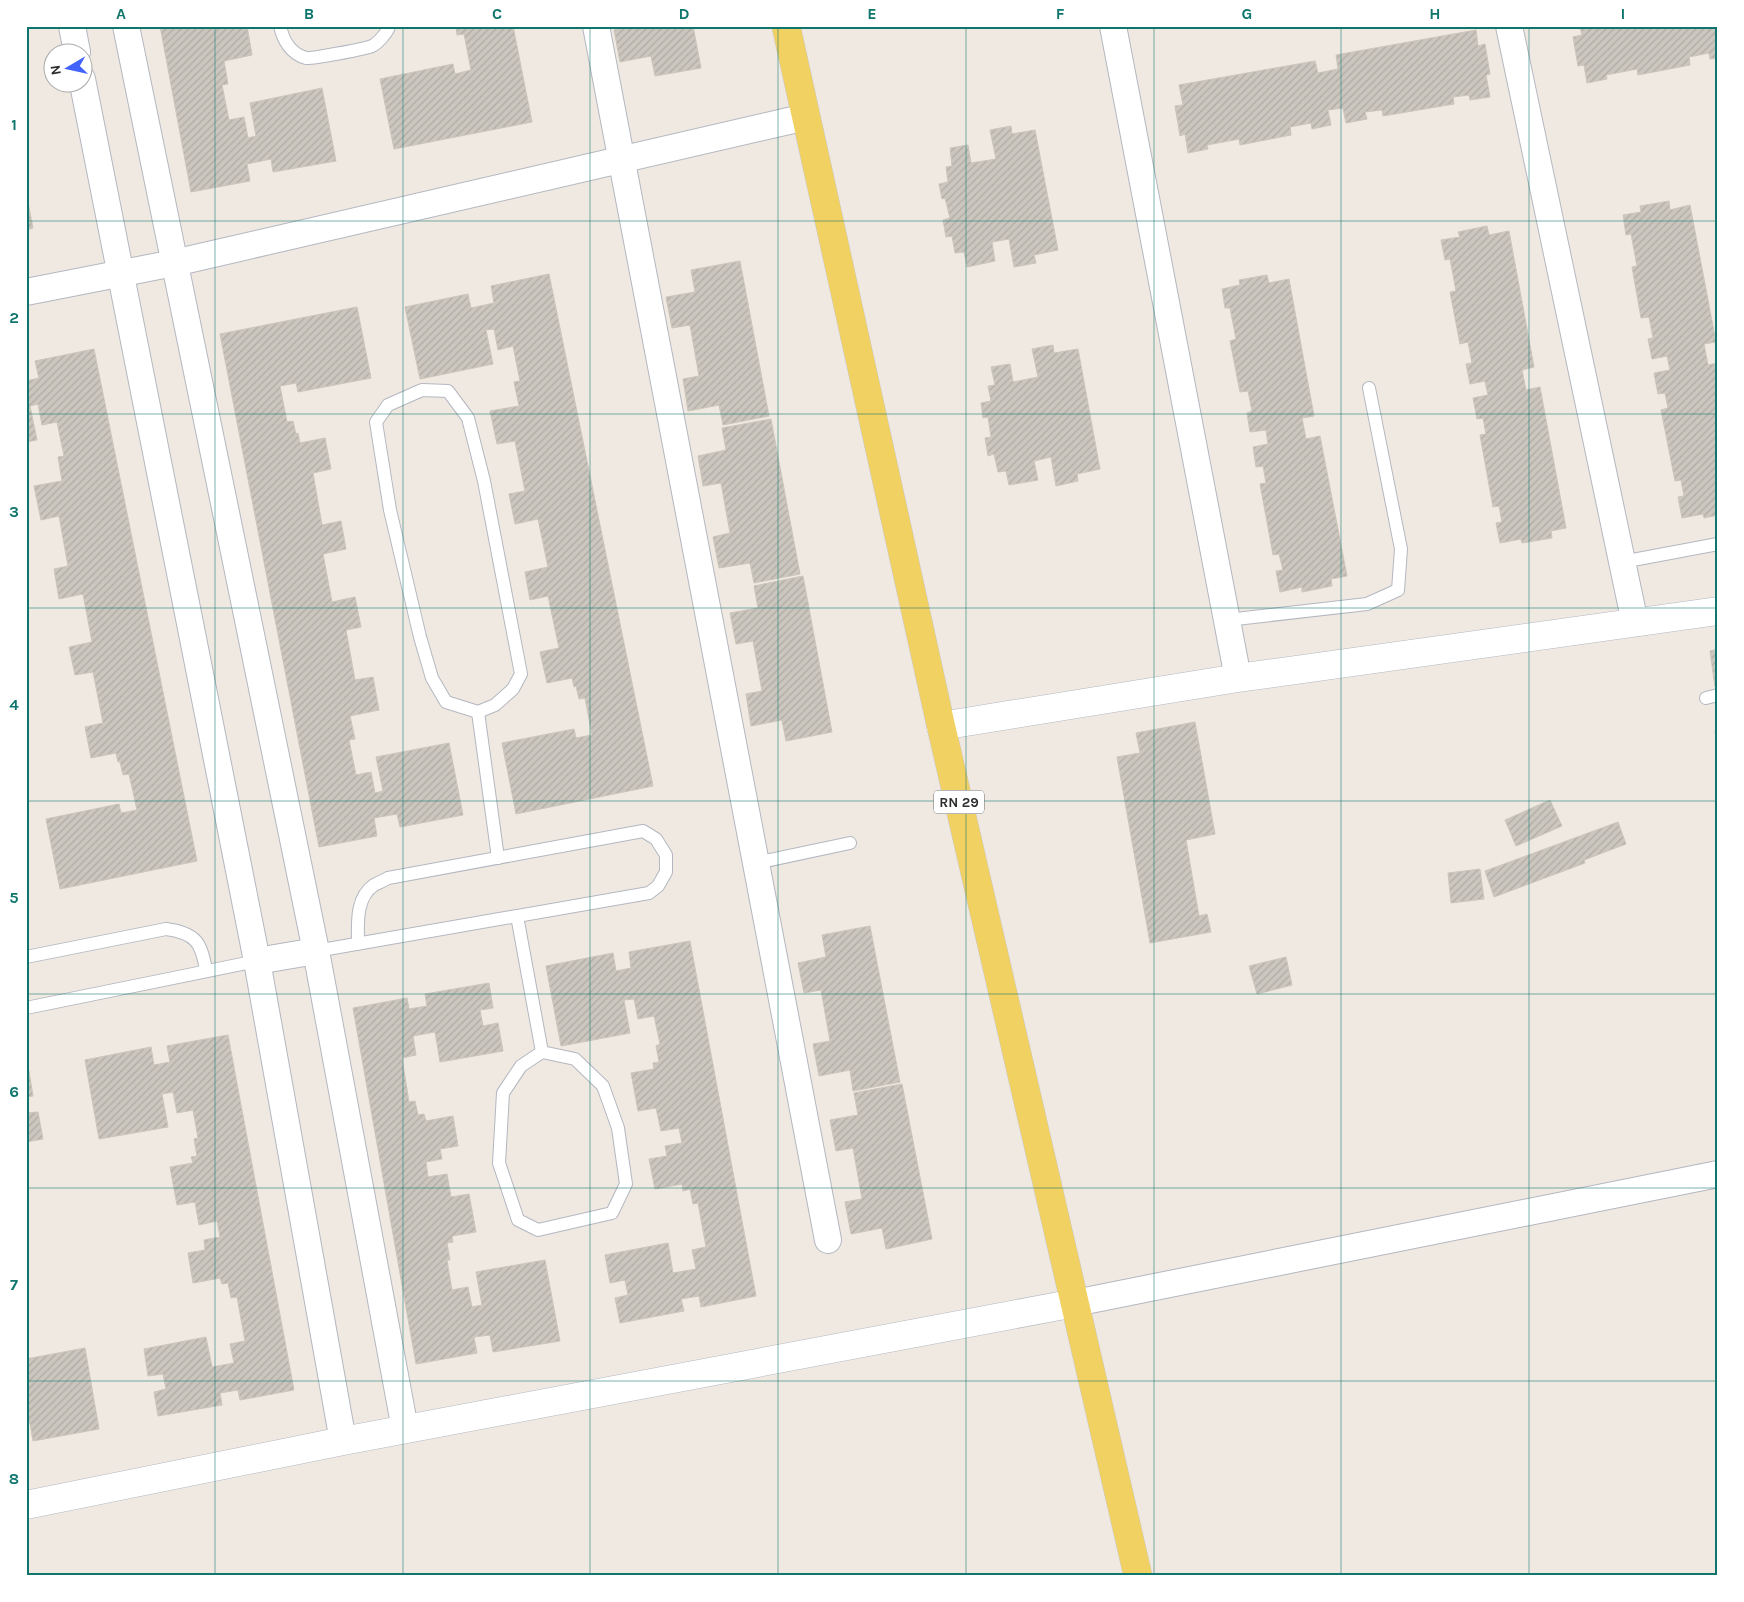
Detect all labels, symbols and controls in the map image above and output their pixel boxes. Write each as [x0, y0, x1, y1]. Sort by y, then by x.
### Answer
text: A [116, 4, 126, 23]
text: B [304, 4, 314, 23]
text: C [492, 4, 502, 23]
text: D [679, 4, 690, 23]
text: E [867, 4, 877, 23]
text: F [1056, 4, 1065, 23]
text: G [1242, 4, 1252, 23]
text: H [1429, 4, 1441, 23]
text: I [1621, 4, 1625, 23]
north arrow [42, 42, 92, 92]
text: N [46, 64, 65, 76]
text: 1 [11, 115, 17, 134]
text: 2 [9, 308, 19, 327]
text: 3 [9, 502, 19, 521]
text: 4 [9, 695, 19, 714]
road number: RN 29 [934, 790, 984, 814]
text: 5 [9, 888, 19, 907]
text: 6 [9, 1082, 19, 1101]
text: 7 [10, 1275, 18, 1294]
text: 8 [9, 1469, 19, 1488]

